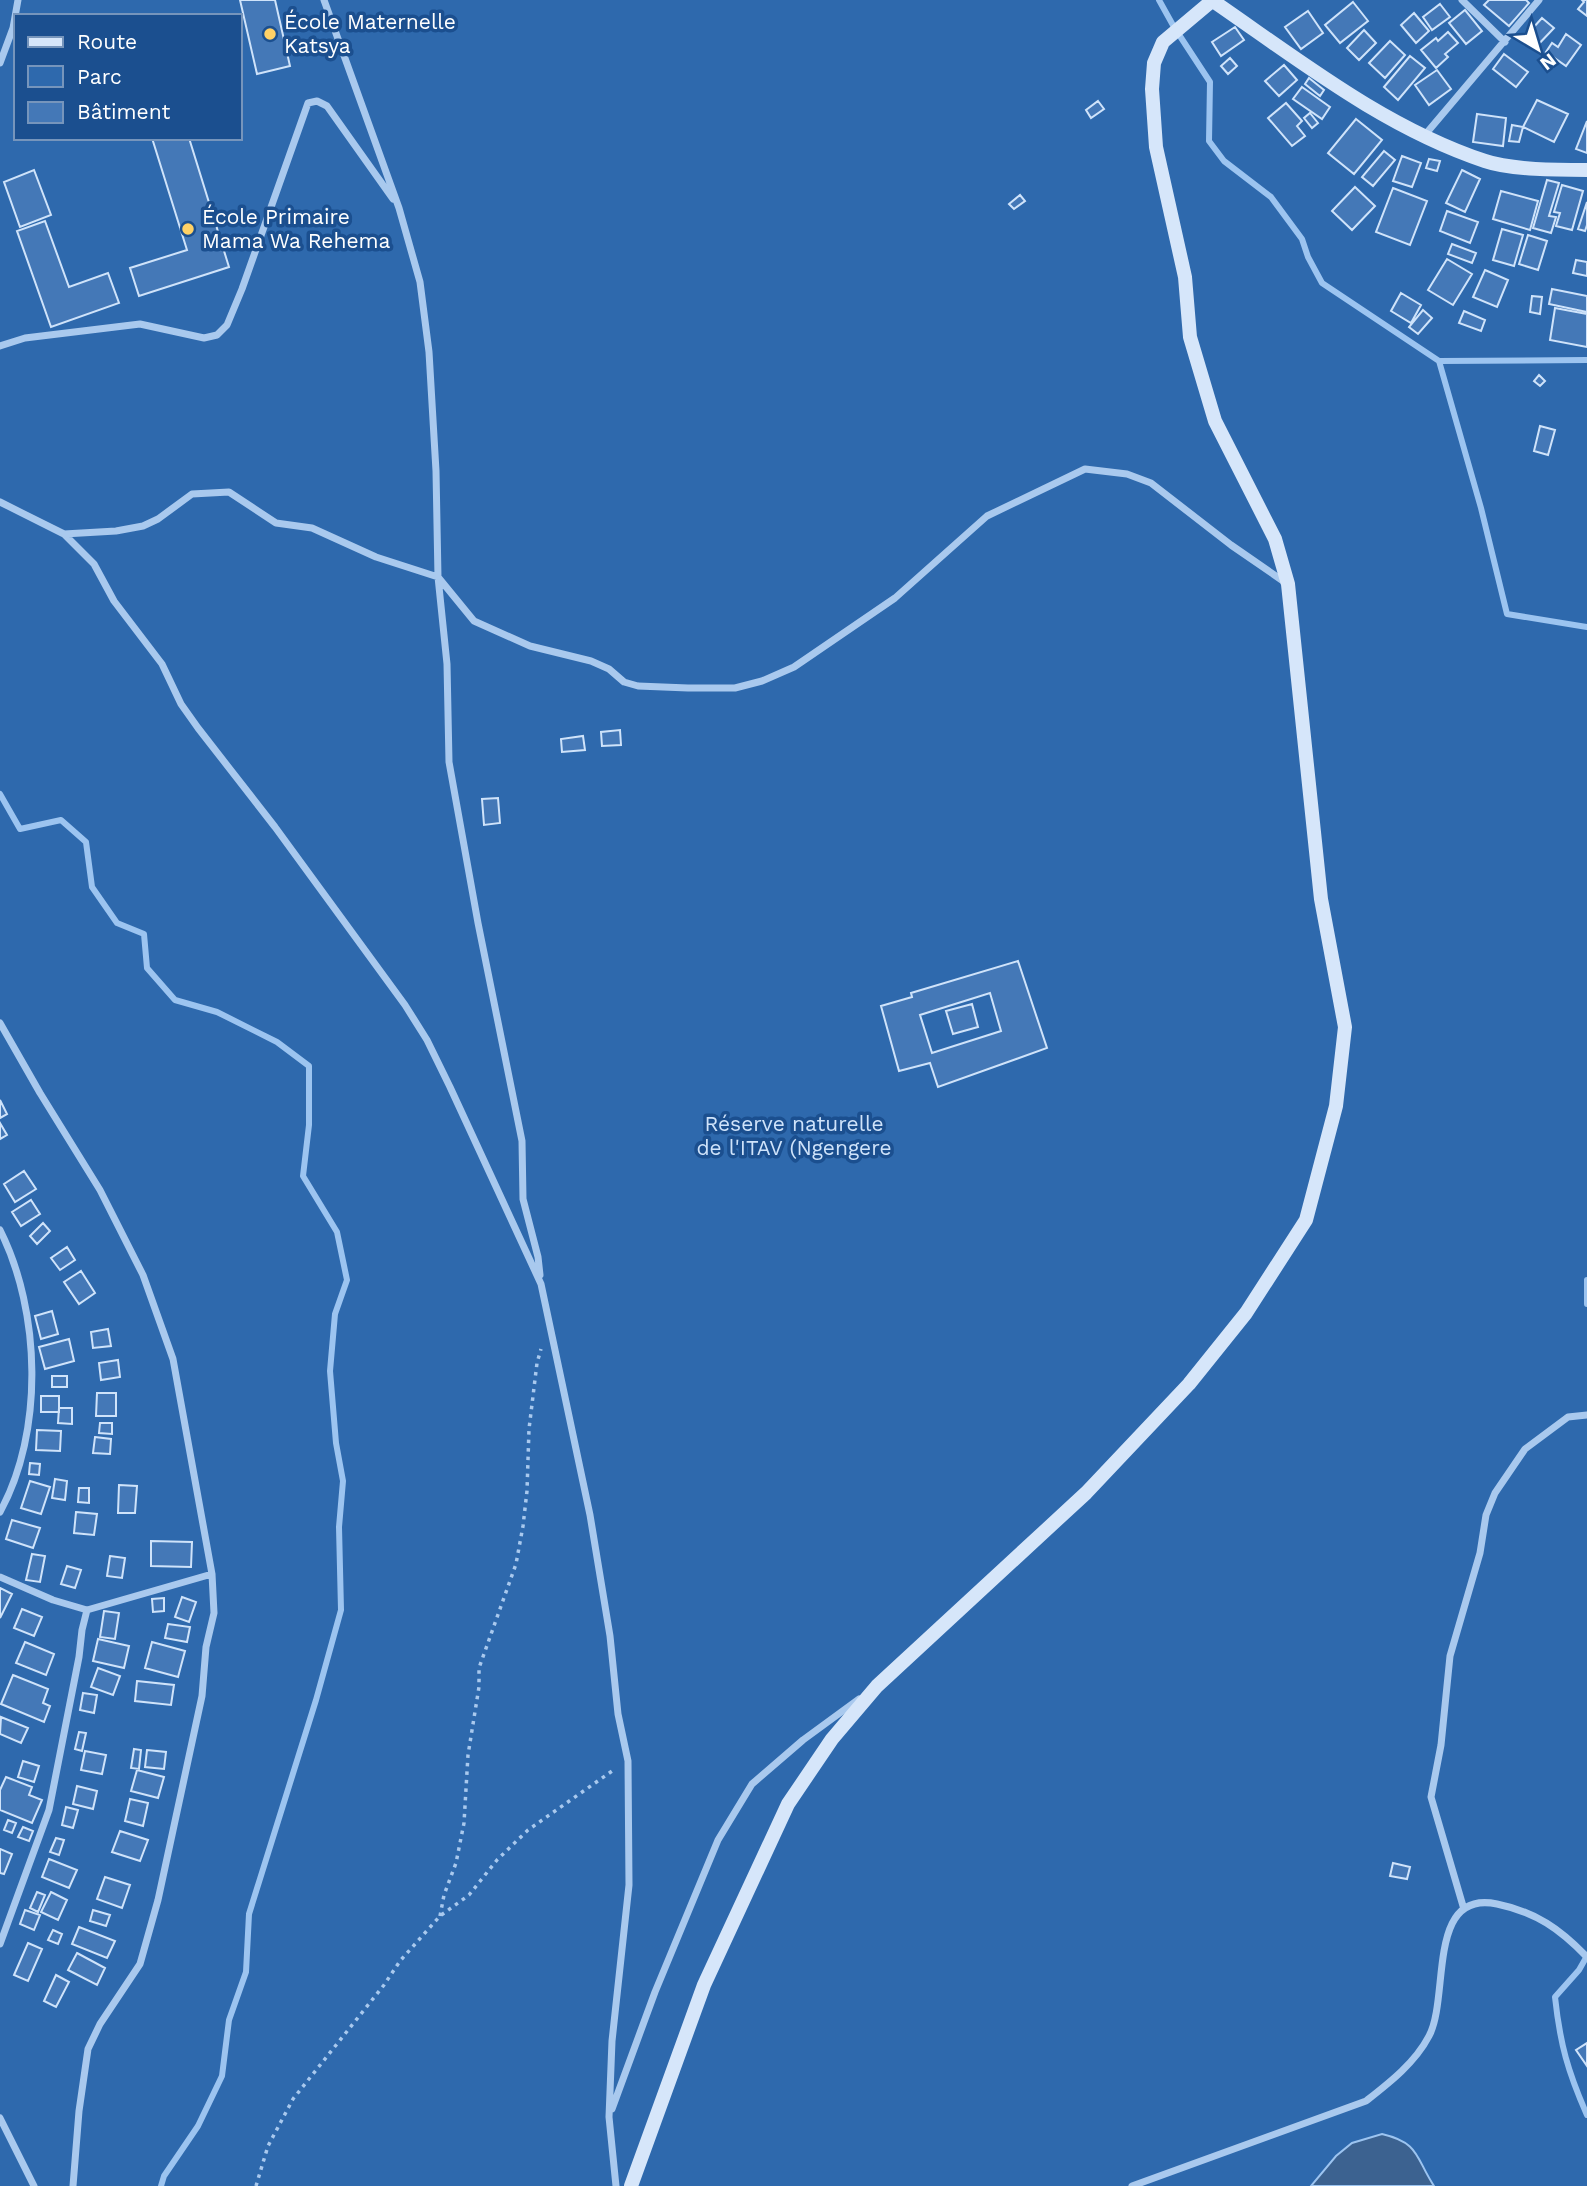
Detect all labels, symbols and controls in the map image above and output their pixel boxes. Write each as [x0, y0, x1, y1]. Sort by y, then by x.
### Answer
place label: École Maternelle Katsya [284, 9, 456, 58]
legend [14, 14, 242, 140]
north arrow [1503, 14, 1573, 84]
marker: École Maternelle Katsya [262, 26, 278, 42]
text: Route [77, 29, 137, 54]
text: N [1536, 49, 1561, 75]
text: Parc [77, 64, 122, 89]
text: Bâtiment [77, 99, 171, 124]
place label: École Primaire Mama Wa Rehema [202, 204, 391, 253]
marker: École Primaire Mama Wa Rehema [180, 221, 196, 237]
park label: Réserve naturelle de l'ITAV (Ngengere [696, 1111, 892, 1160]

